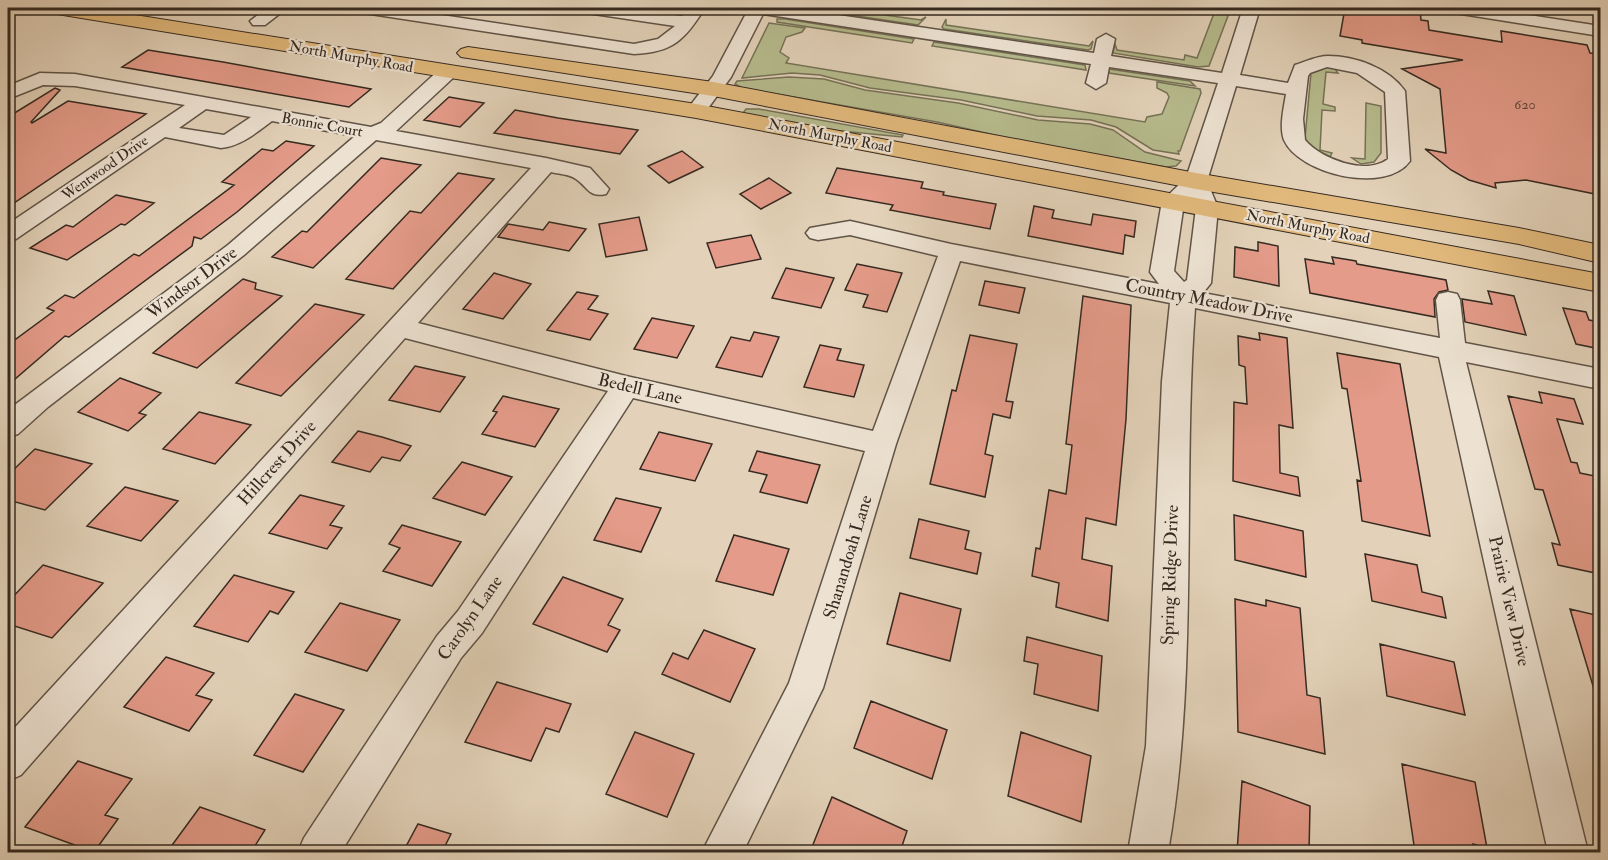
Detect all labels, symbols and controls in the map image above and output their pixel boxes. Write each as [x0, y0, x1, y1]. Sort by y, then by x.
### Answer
street label: North Murphy Road [287, 37, 415, 78]
house number: 620 [1514, 96, 1536, 113]
street label: Bonnie Court [280, 108, 364, 142]
street label: North Murphy Road [766, 115, 894, 158]
street label: Wentwood Drive [57, 131, 152, 205]
street label: North Murphy Road [1244, 206, 1372, 249]
street label: Windsor Drive [141, 241, 242, 325]
street label: Country Meadow Drive [1123, 273, 1295, 329]
street label: Bedell Lane [596, 368, 685, 410]
street label: Hillcrest Drive [233, 415, 322, 511]
street label: Shanandoah Lane [818, 492, 878, 622]
street label: Spring Ridge Drive [1156, 504, 1184, 646]
street label: Prairie View Drive [1483, 534, 1535, 669]
street label: Carolyn Lane [432, 571, 508, 665]

